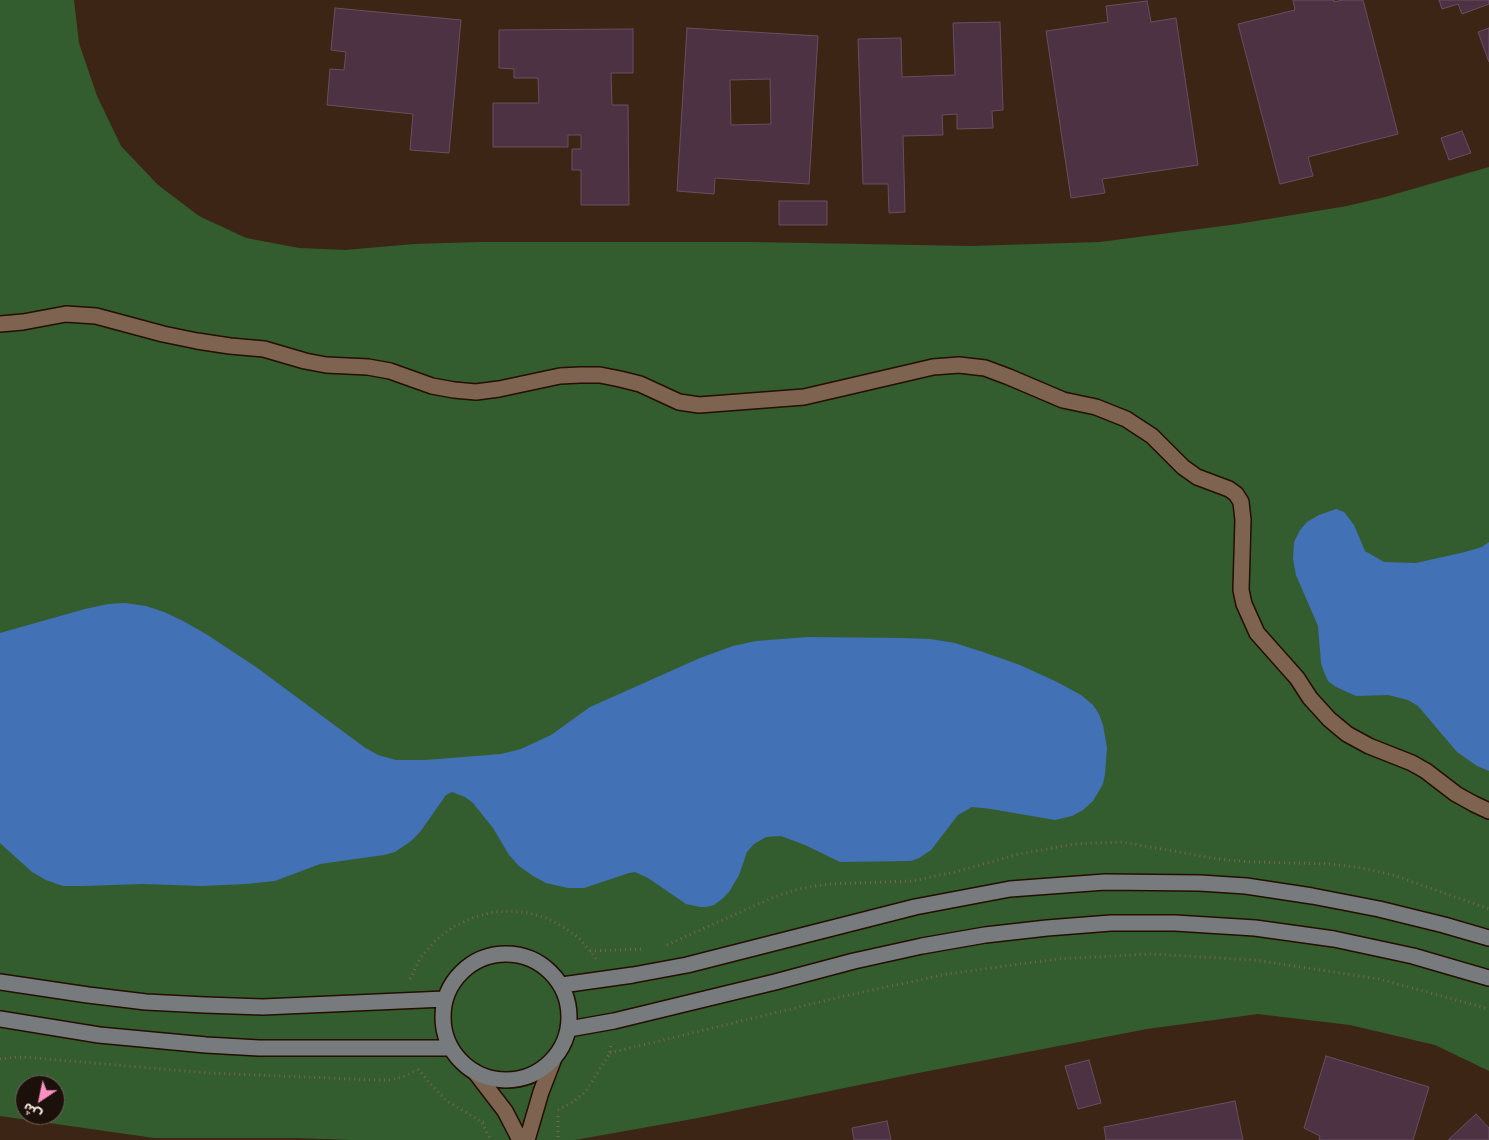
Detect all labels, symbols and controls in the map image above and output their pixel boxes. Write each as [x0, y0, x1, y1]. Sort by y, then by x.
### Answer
north arrow [15, 1075, 65, 1125]
text: ش [19, 1099, 45, 1124]

